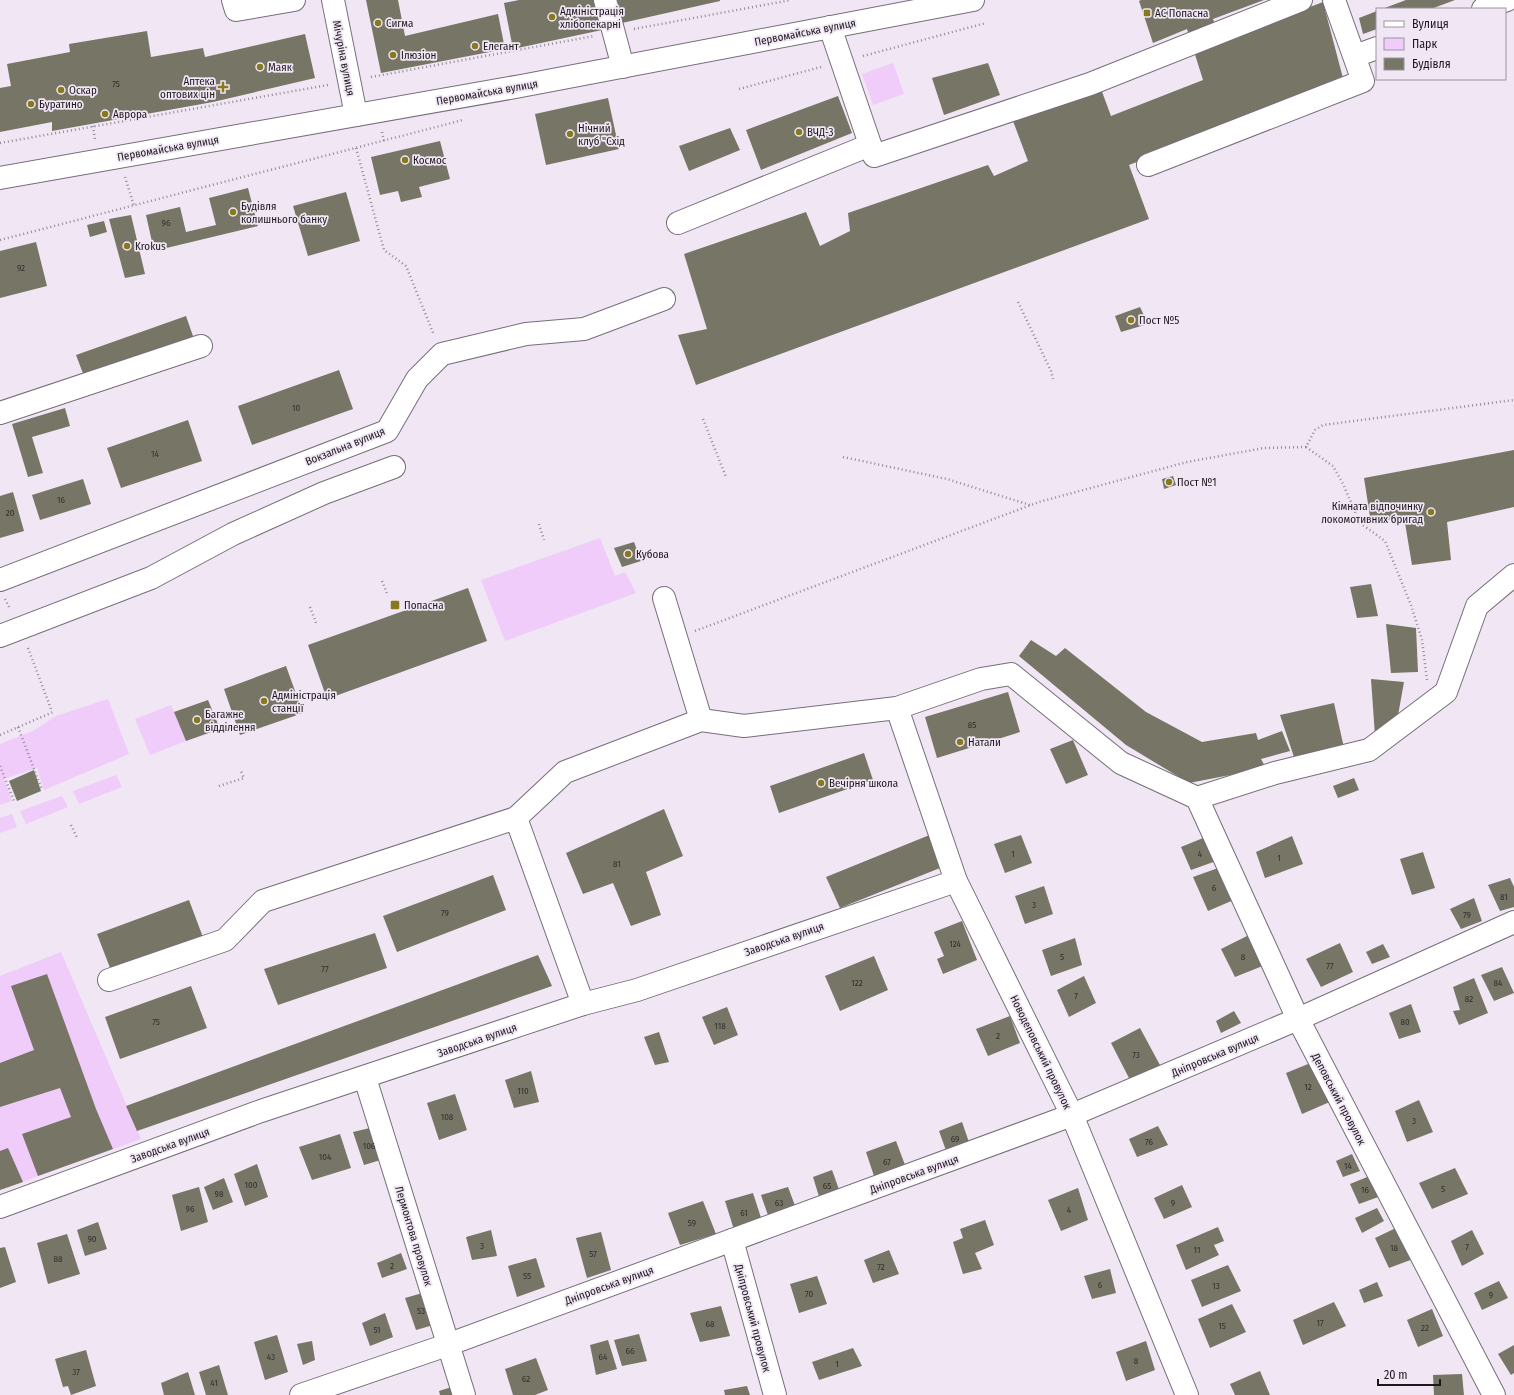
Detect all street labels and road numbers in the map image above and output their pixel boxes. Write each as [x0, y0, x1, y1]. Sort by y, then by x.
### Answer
street label: Первомайська вулиця [753, 16, 857, 49]
street label: Мічуріна вулиця [330, 19, 357, 97]
street label: Первомайська вулиця [435, 77, 539, 108]
street label: Первомайська вулиця [116, 133, 220, 164]
street label: Вокзальна вулиця [303, 425, 387, 468]
street label: Заводська вулиця [743, 920, 826, 959]
street label: Новодеповський провулок [1007, 993, 1074, 1112]
street label: Заводська вулиця [436, 1021, 519, 1060]
street label: Дніпровська вулиця [1169, 1031, 1261, 1080]
street label: Деповський провулок [1308, 1050, 1369, 1148]
street label: Заводська вулиця [129, 1125, 211, 1166]
street label: Дніпровська вулиця [867, 1152, 960, 1197]
street label: Лермонтова провулок [392, 1185, 435, 1288]
street label: Дніпровський провулок [732, 1262, 773, 1374]
street label: Дніпровська вулиця [562, 1263, 655, 1308]

